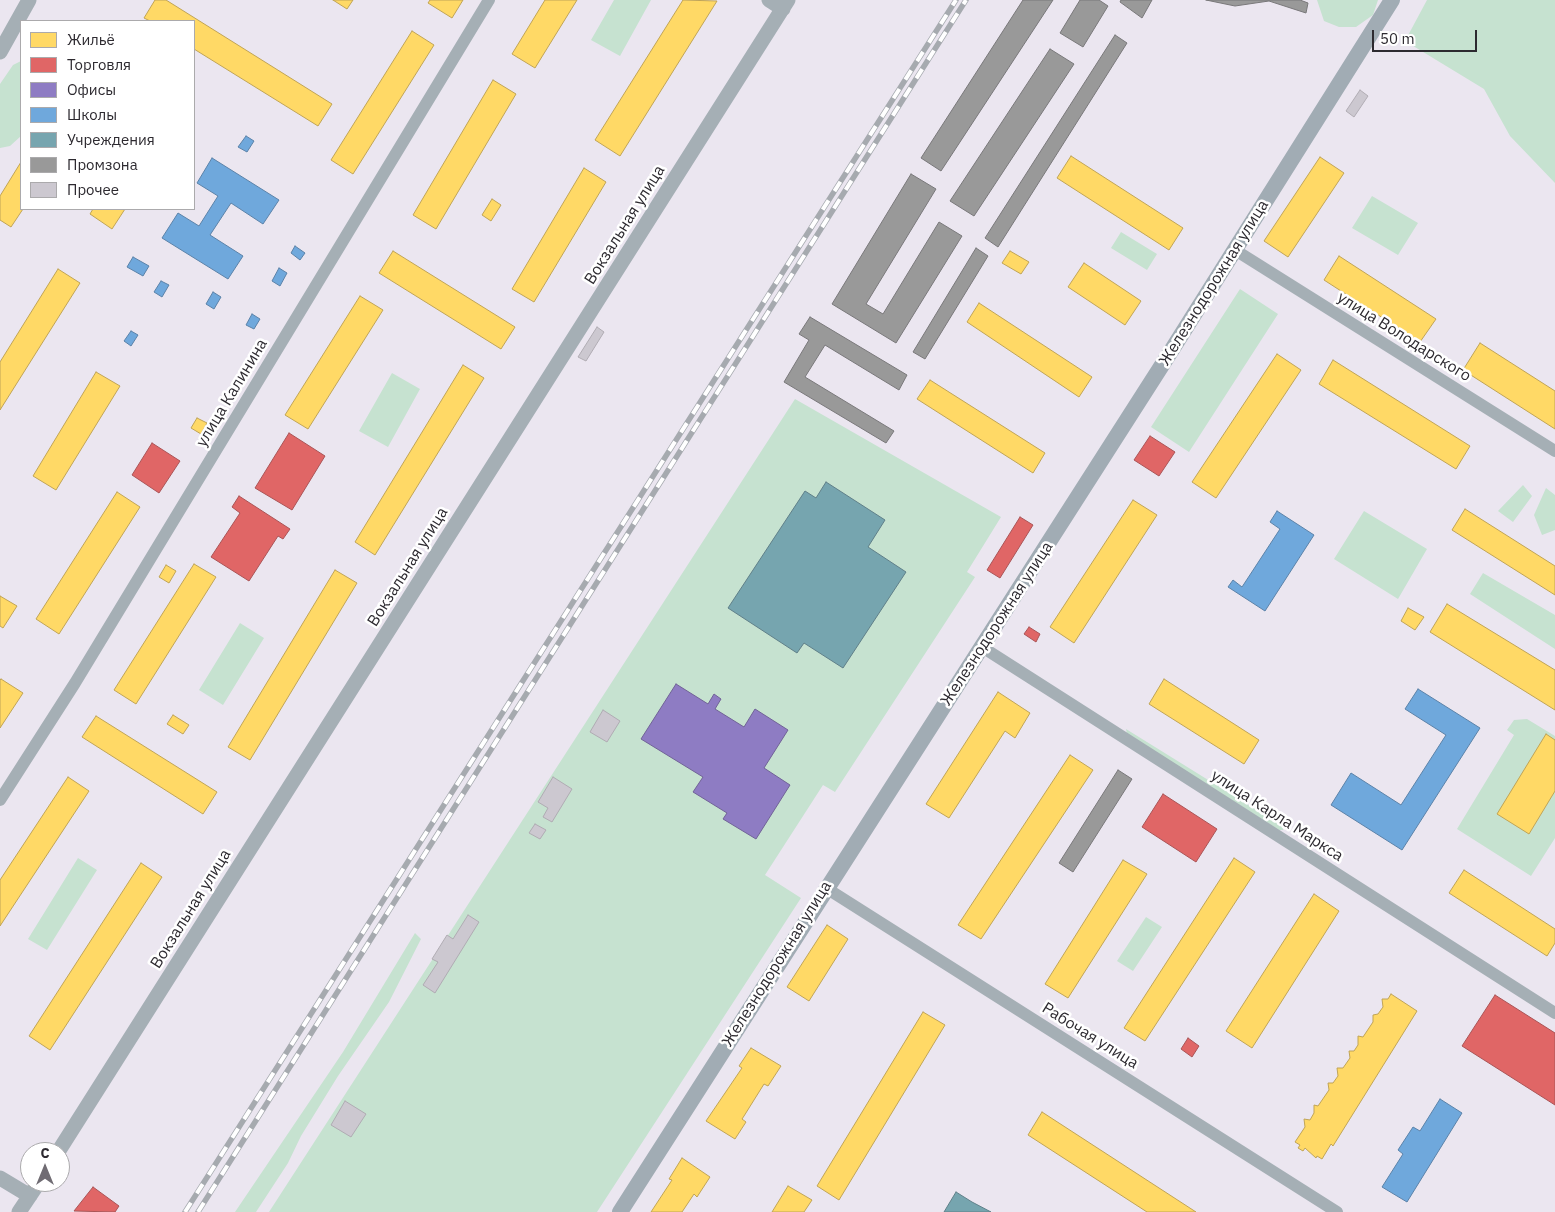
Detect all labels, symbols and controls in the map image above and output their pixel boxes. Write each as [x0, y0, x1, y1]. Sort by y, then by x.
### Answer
legend [20, 20, 195, 210]
scale bar [1375, 20, 1480, 52]
text: 50 m [1380, 29, 1415, 48]
text: Жильё [67, 30, 115, 49]
text: Торговля [67, 55, 131, 74]
text: Офисы [67, 80, 116, 99]
text: Школы [67, 105, 117, 124]
text: Учреждения [67, 130, 155, 149]
text: Промзона [67, 155, 138, 174]
street label: Вокзальная улица [581, 162, 669, 288]
text: Прочее [67, 180, 119, 199]
street label: Железнодорожная улица [1155, 197, 1273, 369]
street label: улица Володарского [1334, 288, 1474, 386]
street label: улица Калинина [192, 336, 272, 450]
street label: Вокзальная улица [364, 504, 452, 630]
street label: Железнодорожная улица [937, 538, 1057, 710]
street label: улица Карла Маркса [1207, 766, 1347, 866]
street label: Вокзальная улица [147, 846, 235, 972]
street label: Железнодорожная улица [718, 878, 836, 1050]
street label: Рабочая улица [1038, 999, 1142, 1073]
north arrow [20, 1142, 70, 1192]
text: С [40, 1144, 50, 1162]

